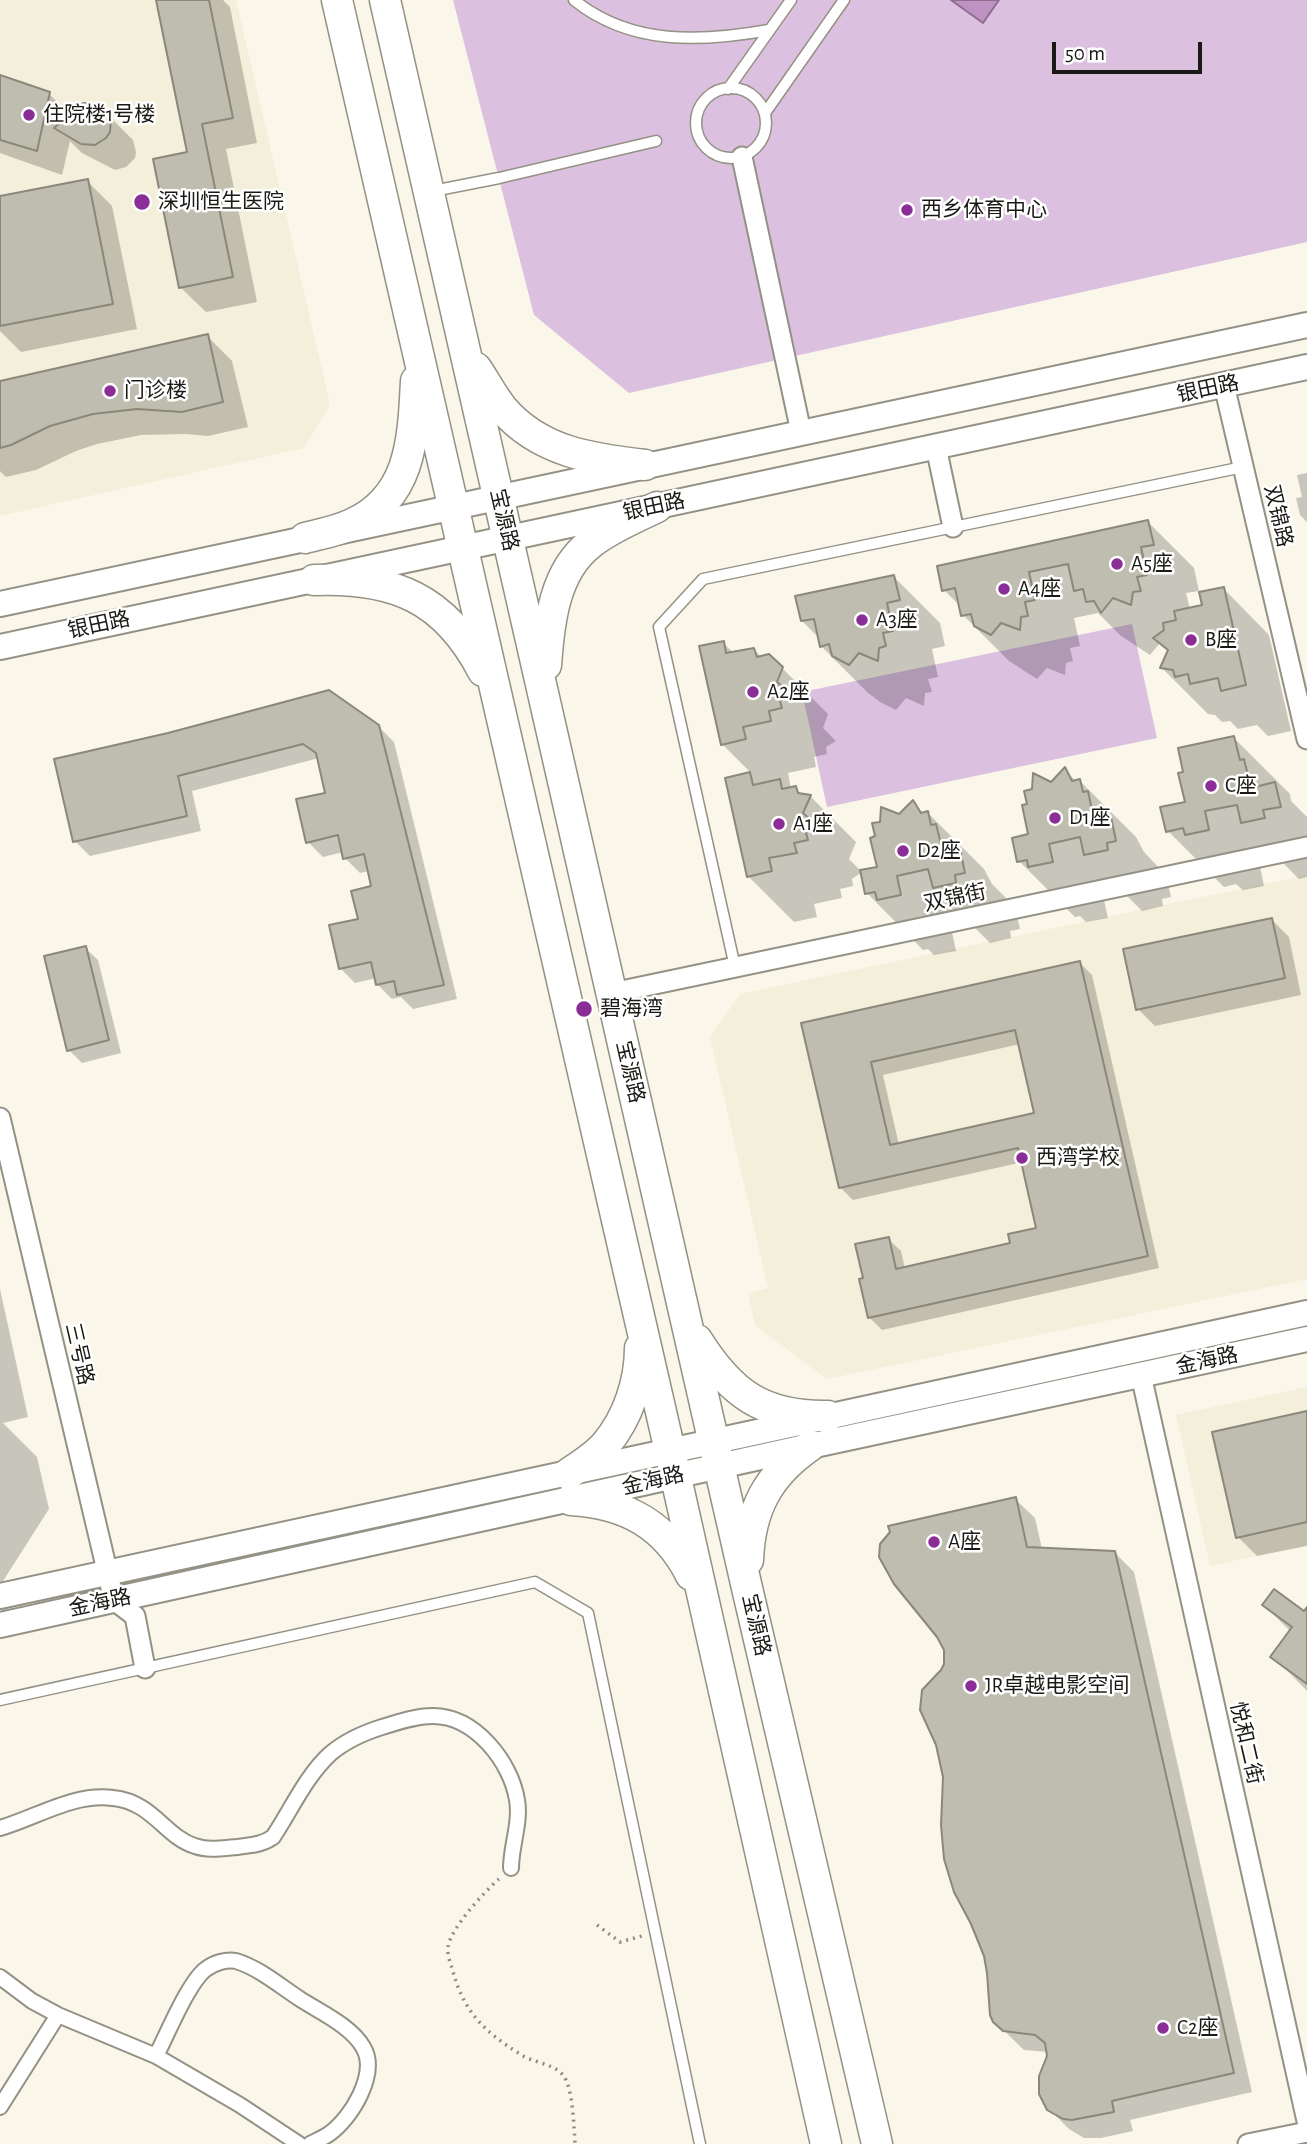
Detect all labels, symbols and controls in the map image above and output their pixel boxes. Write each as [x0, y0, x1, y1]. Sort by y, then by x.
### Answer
scale bar [1055, 28, 1206, 72]
text: 50 m [1065, 43, 1105, 64]
place label: 住院楼1号楼 [43, 102, 155, 128]
marker: 住院楼1号楼 [21, 107, 37, 123]
place label: 深圳恒生医院 [158, 189, 284, 215]
marker: 深圳恒生医院 [132, 192, 152, 212]
place label: 西乡体育中心 [921, 197, 1047, 223]
marker: 西乡体育中心 [899, 202, 915, 218]
street label: 银田路 [1175, 370, 1241, 408]
place label: 门诊楼 [124, 378, 187, 404]
marker: 门诊楼 [102, 383, 118, 399]
street label: 双锦路 [1259, 482, 1297, 550]
street label: 宝源路 [485, 486, 523, 554]
street label: 银田路 [621, 488, 687, 526]
place label: A5座 [1131, 551, 1173, 577]
marker: A5座 [1109, 556, 1125, 572]
place label: A4座 [1018, 576, 1061, 602]
marker: A4座 [996, 581, 1012, 597]
street label: 银田路 [66, 606, 132, 644]
place label: A3座 [876, 607, 918, 633]
marker: A3座 [854, 612, 870, 628]
place label: B座 [1205, 627, 1237, 653]
marker: B座 [1183, 632, 1199, 648]
place label: A2座 [767, 679, 810, 705]
marker: A2座 [745, 684, 761, 700]
place label: C座 [1225, 773, 1257, 799]
marker: C座 [1203, 778, 1219, 794]
place label: D1座 [1069, 805, 1111, 831]
marker: D1座 [1047, 810, 1063, 826]
place label: A1座 [793, 811, 833, 837]
marker: A1座 [771, 816, 787, 832]
place label: D2座 [917, 838, 961, 864]
marker: D2座 [895, 843, 911, 859]
street label: 双锦街 [922, 879, 988, 917]
place label: 碧海湾 [600, 996, 663, 1022]
marker: 碧海湾 [574, 999, 594, 1019]
street label: 宝源路 [611, 1038, 649, 1106]
place label: 西湾学校 [1036, 1145, 1120, 1171]
marker: 西湾学校 [1014, 1150, 1030, 1166]
street label: 三号路 [60, 1320, 98, 1388]
street label: 金海路 [1174, 1342, 1240, 1380]
street label: 金海路 [619, 1462, 687, 1500]
place label: A座 [948, 1529, 981, 1555]
marker: A座 [926, 1534, 942, 1550]
street label: 金海路 [67, 1584, 133, 1622]
street label: 宝源路 [737, 1591, 775, 1659]
place label: JR卓越电影空间 [985, 1673, 1129, 1699]
marker: JR卓越电影空间 [963, 1678, 979, 1694]
street label: 悦和二街 [1224, 1699, 1268, 1787]
place label: C2座 [1177, 2015, 1218, 2041]
marker: C2座 [1155, 2020, 1171, 2036]

